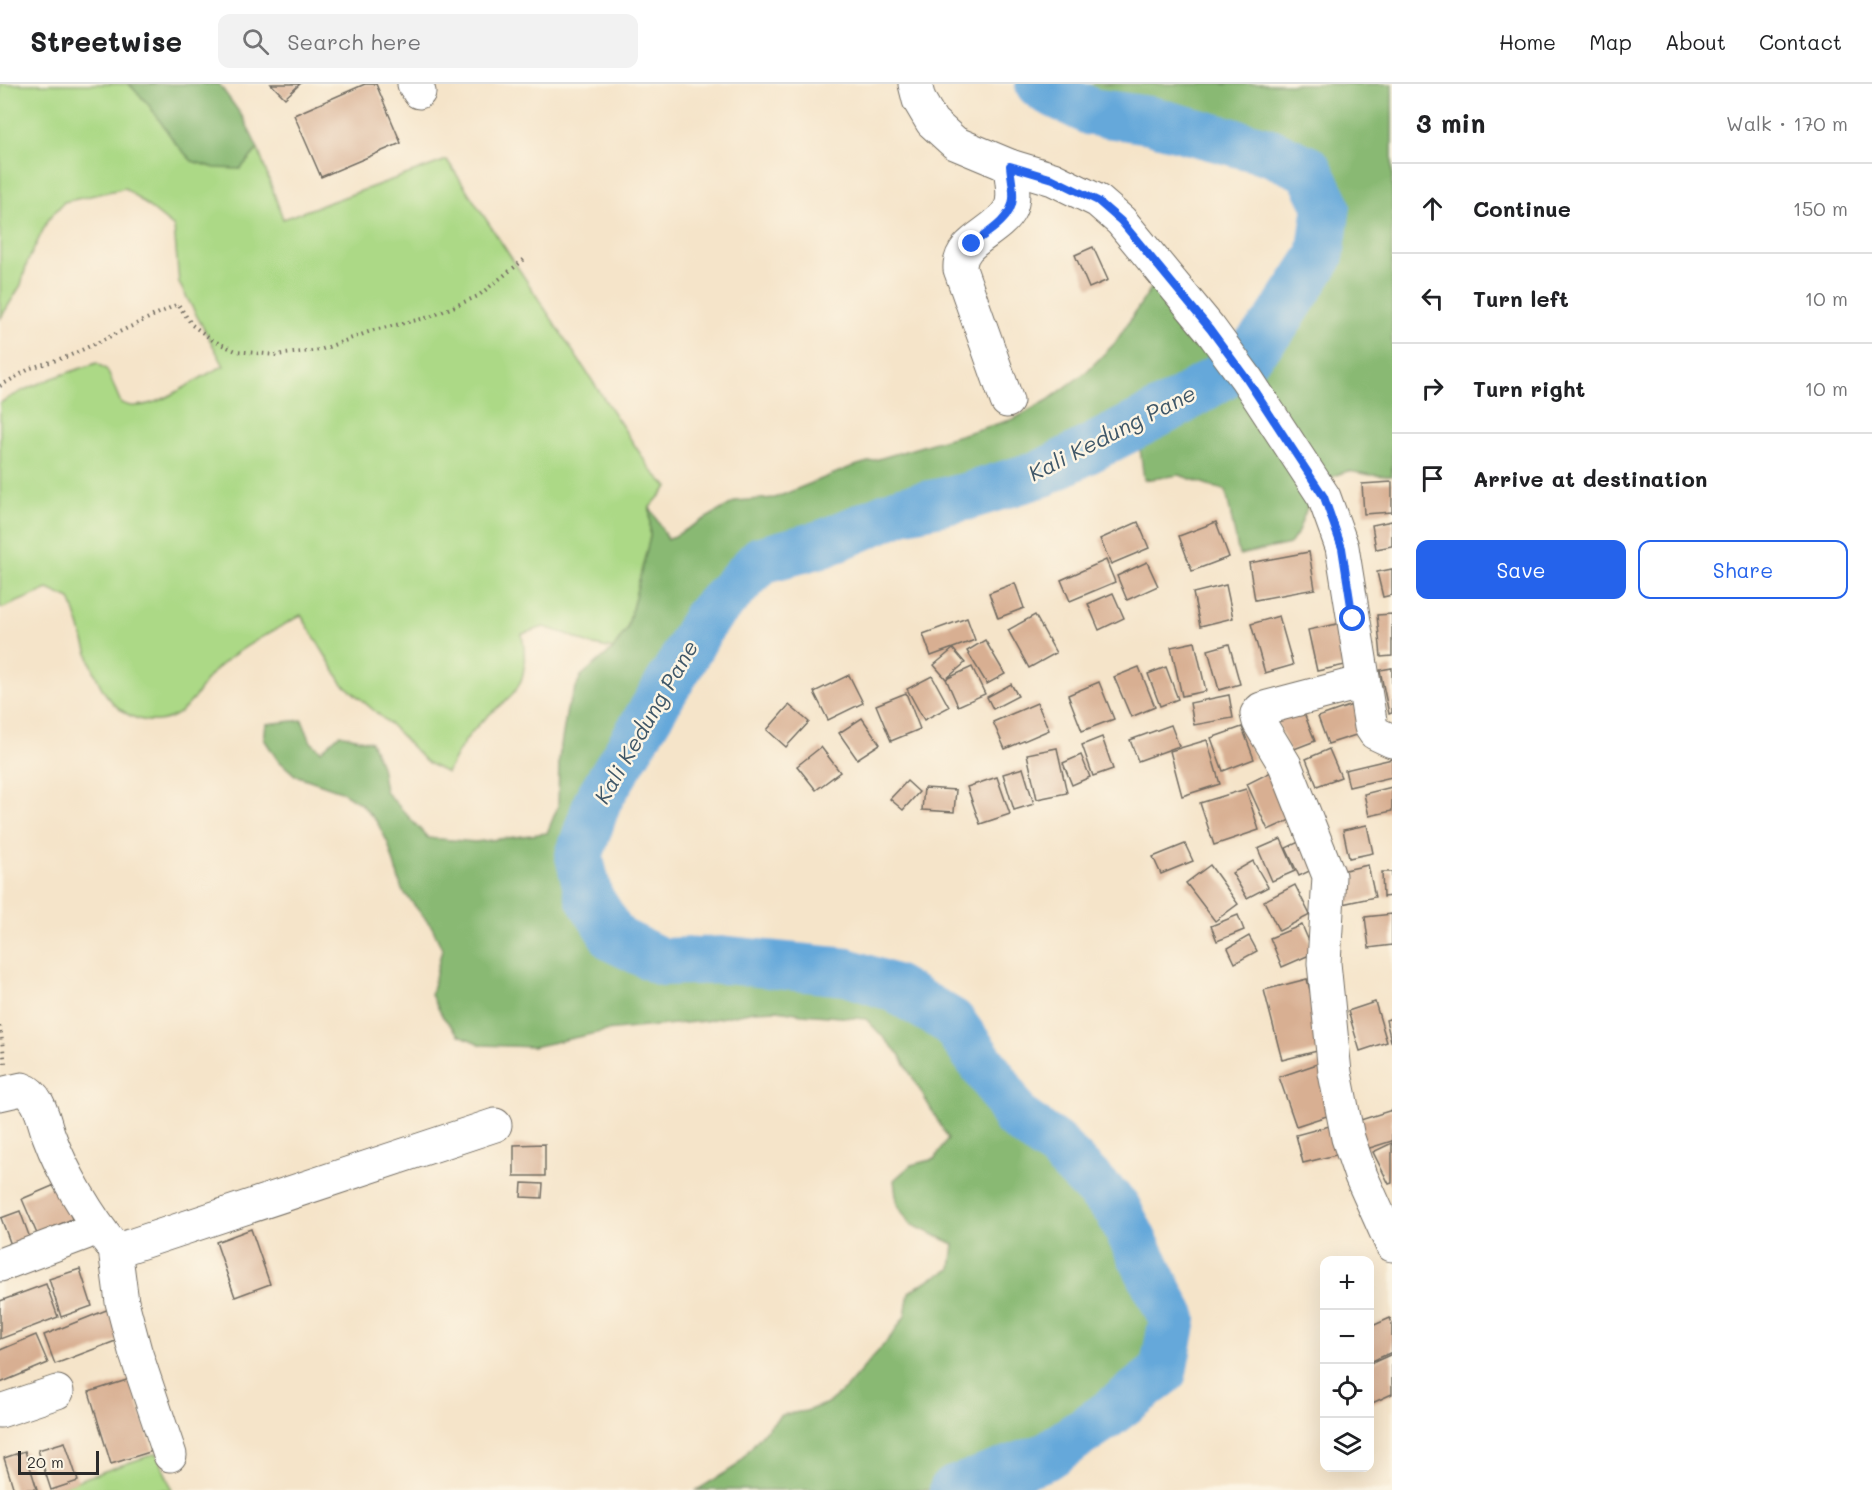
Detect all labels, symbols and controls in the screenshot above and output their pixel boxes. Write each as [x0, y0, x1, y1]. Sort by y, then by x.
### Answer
search box [218, 14, 638, 68]
text: Streetwise [30, 23, 182, 59]
icon: search [239, 25, 272, 58]
text: Search here [287, 27, 421, 56]
text: Home [1499, 28, 1556, 55]
text: Map [1589, 28, 1632, 55]
text: About [1665, 28, 1726, 55]
text: Contact [1759, 28, 1842, 55]
text: 3 min [1416, 106, 1485, 140]
text: Walk · 170 m [1726, 110, 1848, 136]
icon: ahead [1416, 192, 1449, 225]
text: Continue [1473, 194, 1571, 223]
text: 150 m [1793, 195, 1848, 221]
route end [958, 230, 984, 256]
icon: left [1416, 282, 1449, 315]
text: Turn left [1473, 284, 1569, 313]
text: 10 m [1804, 285, 1848, 311]
icon: right [1416, 372, 1449, 405]
text: Turn right [1473, 374, 1585, 403]
text: 10 m [1804, 375, 1848, 401]
water label: Kali Kedung Pane [1023, 378, 1200, 487]
icon: arrive [1416, 462, 1449, 495]
text: Arrive at destination [1473, 464, 1708, 493]
button: Save [1416, 540, 1626, 599]
button: Share [1638, 540, 1848, 599]
route start [1339, 605, 1365, 631]
water label: Kali Kedung Pane [587, 635, 704, 809]
map controls [1320, 1256, 1374, 1472]
button: + [1320, 1256, 1374, 1310]
button: − [1320, 1310, 1374, 1364]
button: locate [1320, 1364, 1374, 1418]
button: layers [1320, 1418, 1374, 1472]
scale bar [18, 1448, 99, 1476]
text: 20 m [27, 1451, 64, 1472]

